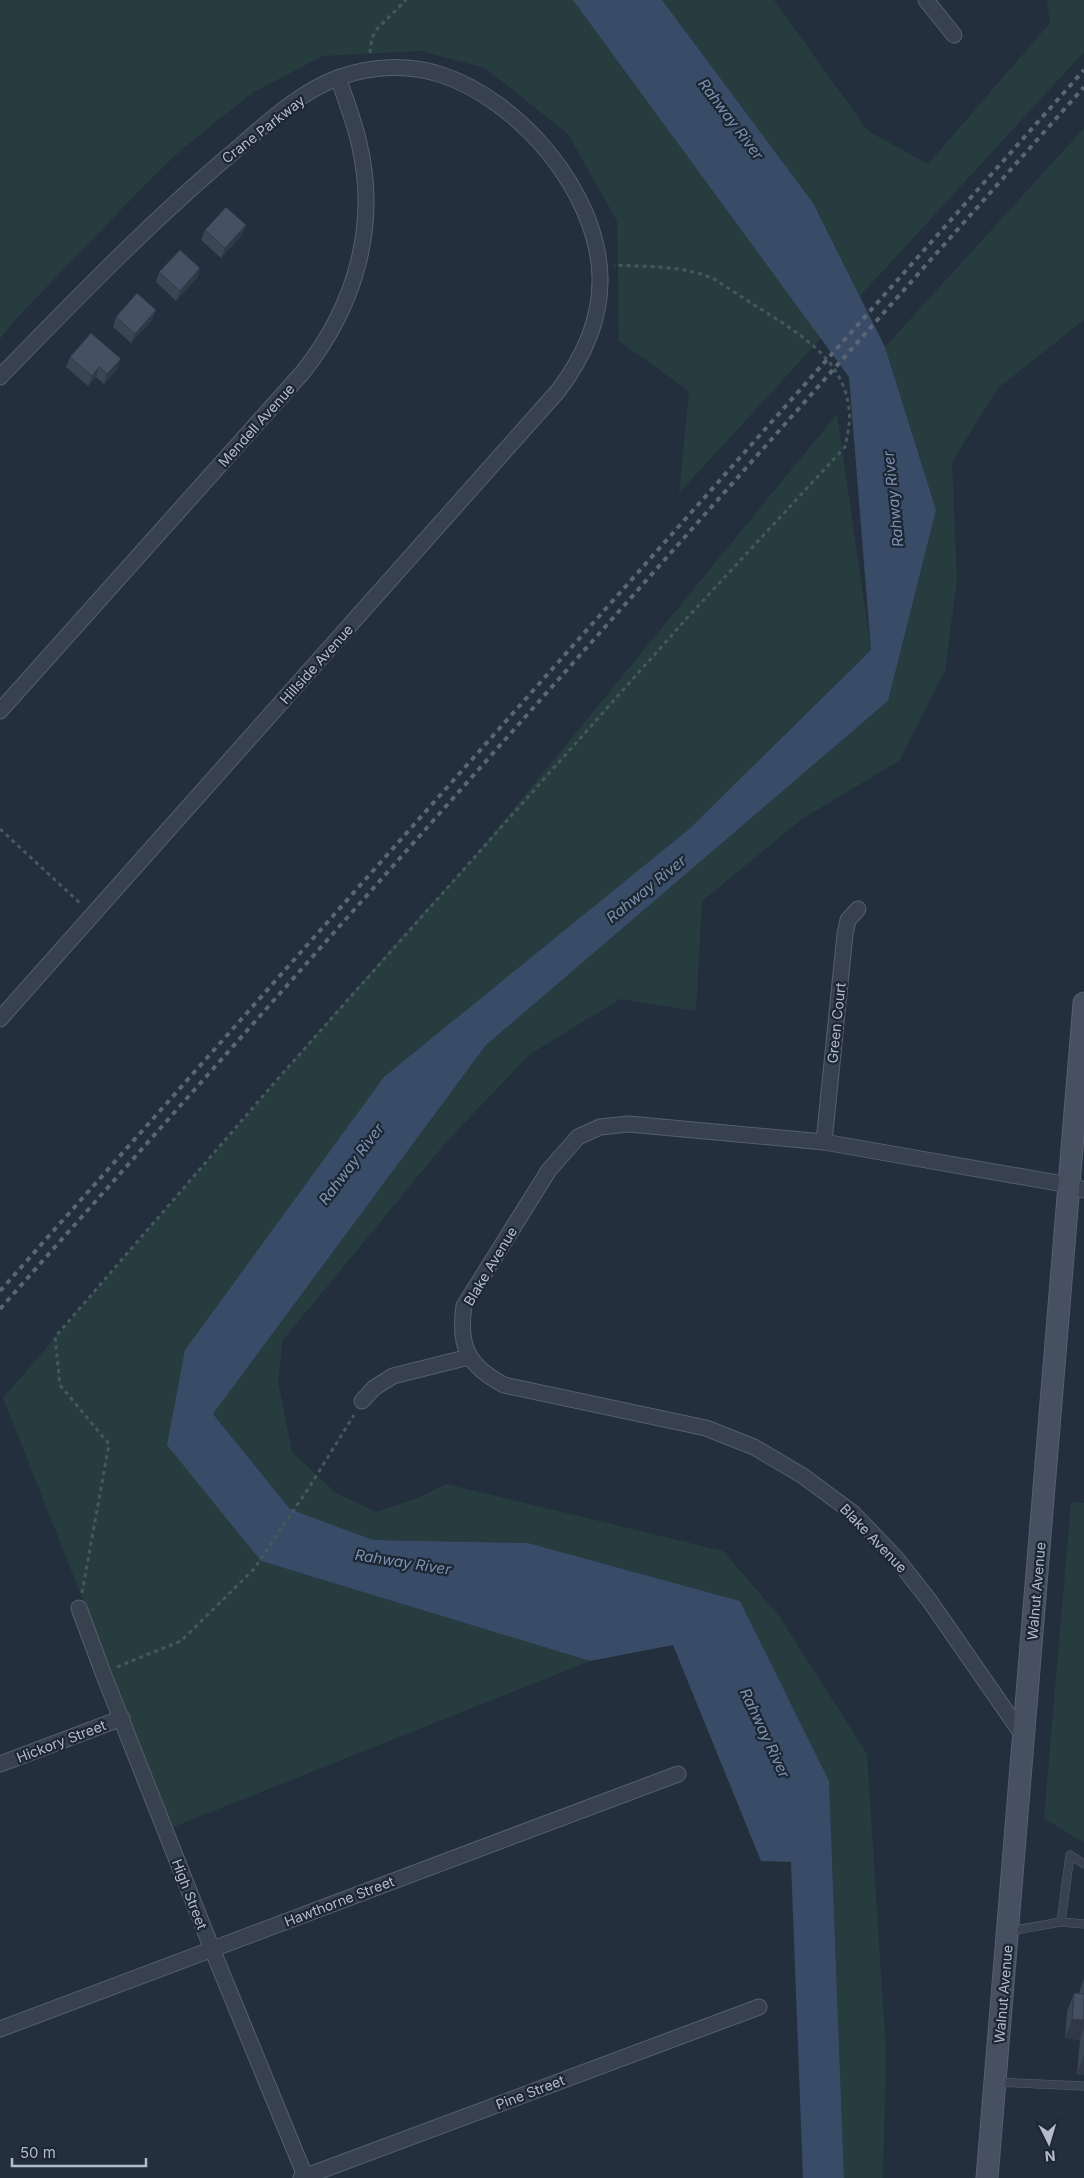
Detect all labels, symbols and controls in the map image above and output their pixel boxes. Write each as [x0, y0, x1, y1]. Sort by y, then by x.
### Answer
water label: Rahway River [694, 75, 768, 164]
street label: Crane Parkway [218, 91, 308, 167]
street label: Mendell Avenue [214, 380, 298, 470]
water label: Rahway River [878, 449, 908, 548]
street label: Hillside Avenue [276, 621, 356, 707]
water label: Rahway River [602, 851, 690, 927]
street label: Green Court [823, 981, 849, 1064]
water label: Rahway River [314, 1119, 388, 1208]
street label: Blake Avenue [460, 1223, 520, 1309]
street label: Blake Avenue [837, 1500, 911, 1576]
street label: Walnut Avenue [1023, 1541, 1049, 1641]
water label: Rahway River [354, 1545, 453, 1579]
water label: Rahway River [736, 1685, 794, 1781]
street label: Hickory Street [14, 1716, 108, 1766]
street label: High Street [169, 1856, 211, 1932]
street label: Hawthorne Street [282, 1872, 397, 1930]
street label: Walnut Avenue [990, 1944, 1016, 2044]
street label: Pine Street [493, 2071, 567, 2113]
north arrow [1024, 2118, 1074, 2168]
scale bar [12, 2136, 146, 2168]
text: 50 m [20, 2143, 56, 2162]
text: N [1044, 2148, 1056, 2165]

